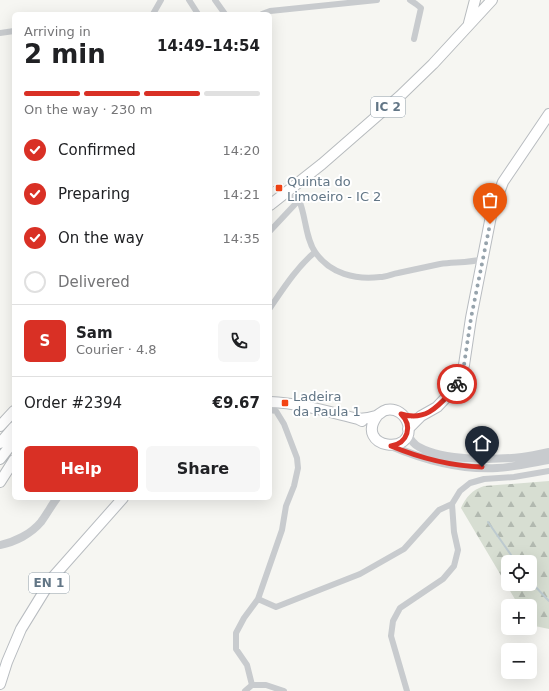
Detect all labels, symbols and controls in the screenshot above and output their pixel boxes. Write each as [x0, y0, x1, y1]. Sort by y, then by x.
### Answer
text: Arriving in [24, 24, 91, 39]
text: 14:49–14:54 [157, 37, 260, 55]
text: 2 min [24, 39, 106, 69]
road number: IC 2 [371, 97, 405, 117]
text: On the way · 230 m [24, 102, 152, 117]
icon: check [24, 139, 46, 161]
text: Confirmed [58, 141, 136, 159]
text: 14:20 [223, 143, 260, 158]
place label: Quinta do Limoeiro - IC 2 [287, 174, 381, 204]
icon: check [24, 183, 46, 205]
marker: Quinta do Limoeiro - IC 2 [274, 183, 284, 193]
pin [473, 183, 507, 224]
text: Preparing [58, 185, 130, 203]
text: 14:21 [223, 187, 260, 202]
icon: bag [479, 189, 501, 211]
icon: check [24, 227, 46, 249]
text: On the way [58, 229, 144, 247]
text: 14:35 [223, 231, 260, 246]
text: Delivered [58, 273, 130, 291]
button: phone [218, 320, 260, 362]
text: Sam [76, 324, 113, 342]
text: S [40, 332, 50, 350]
text: Courier · 4.8 [76, 342, 157, 357]
courier [437, 364, 477, 404]
icon: bike [446, 373, 468, 395]
place label: Ladeira da Paula 1 [293, 389, 361, 419]
text: Order #2394 [24, 394, 122, 412]
text: €9.67 [213, 394, 260, 412]
marker: Ladeira da Paula 1 [280, 398, 290, 408]
pin [465, 426, 499, 467]
icon: home [471, 432, 493, 454]
button: Help [24, 446, 138, 492]
button: Share [146, 446, 260, 492]
map controls [501, 555, 537, 679]
button: locate [501, 555, 537, 591]
road number: EN 1 [29, 573, 69, 593]
button: + [501, 599, 537, 635]
button: − [501, 643, 537, 679]

